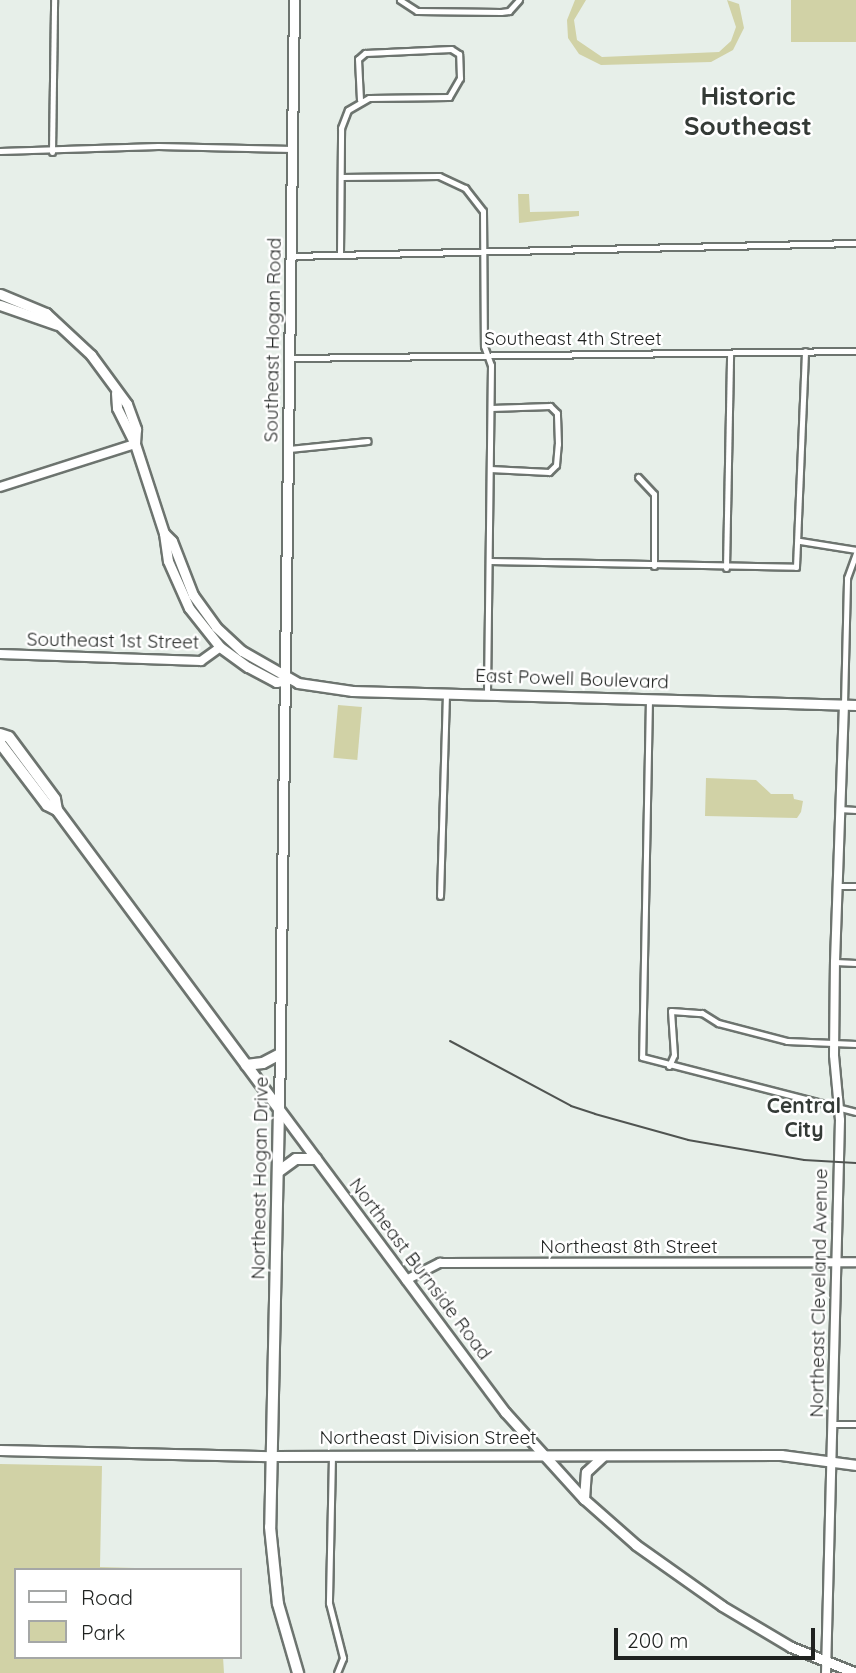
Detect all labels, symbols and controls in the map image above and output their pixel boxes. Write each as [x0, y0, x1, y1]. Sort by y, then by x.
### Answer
district label: Historic Southeast [684, 80, 812, 142]
street label: Southeast Hogan Road [260, 237, 286, 443]
street label: Southeast 4th Street [484, 328, 662, 350]
street label: Southeast 1st Street [27, 628, 199, 654]
street label: East Powell Boulevard [475, 664, 669, 694]
street label: Northeast Hogan Drive [247, 1076, 273, 1280]
district label: Central City [767, 1092, 841, 1142]
street label: Northeast Cleveland Avenue [805, 1168, 833, 1418]
street label: Northeast Burnside Road [344, 1174, 496, 1364]
street label: Northeast 8th Street [540, 1236, 718, 1258]
street label: Northeast Division Street [319, 1427, 537, 1449]
legend [14, 1568, 242, 1659]
text: Road [81, 1584, 133, 1610]
scale bar [618, 1614, 819, 1658]
text: Park [81, 1619, 125, 1645]
text: 200 m [627, 1627, 689, 1653]

